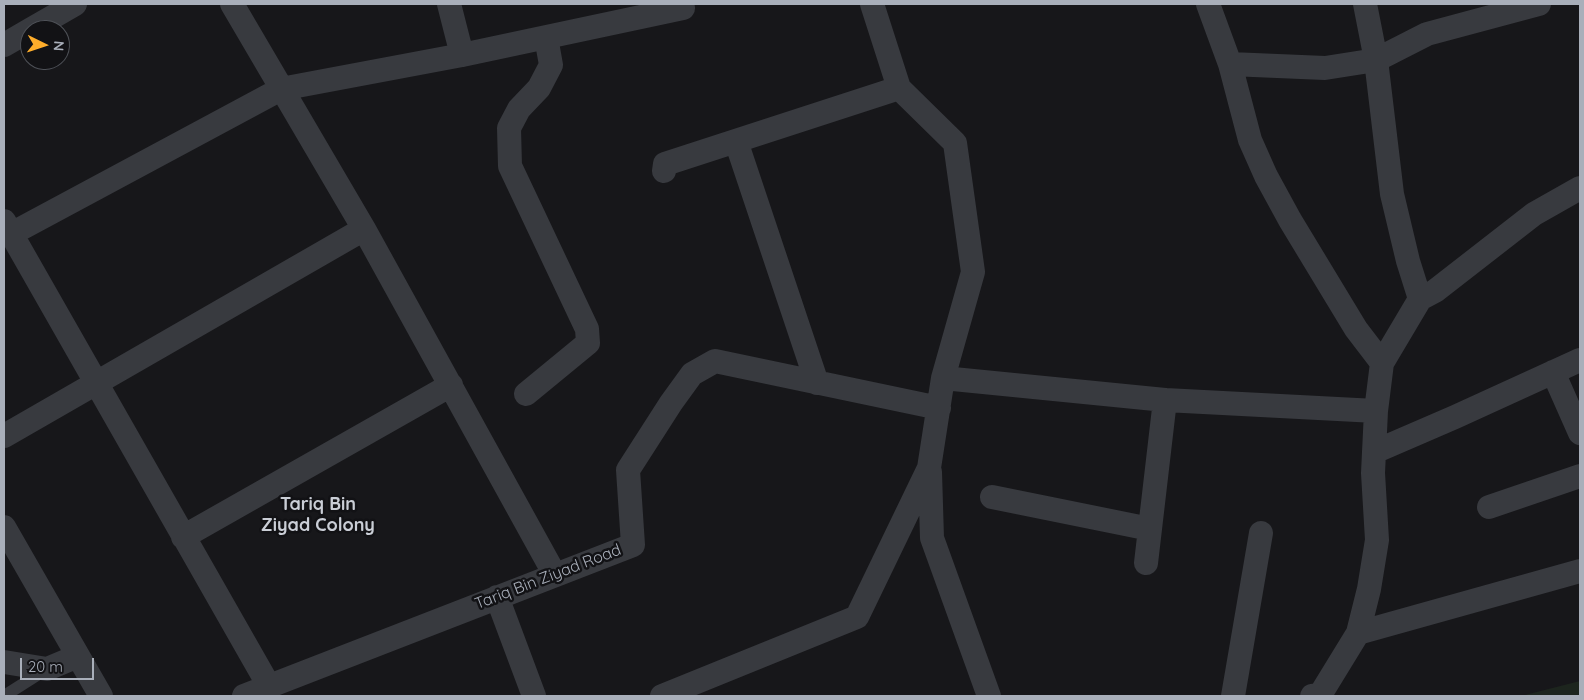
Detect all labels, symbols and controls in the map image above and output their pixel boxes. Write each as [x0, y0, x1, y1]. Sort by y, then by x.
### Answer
north arrow [20, 20, 70, 70]
text: N [50, 40, 68, 52]
district label: Tariq Bin Ziyad Colony [261, 494, 375, 536]
street label: Tariq Bin Ziyad Road [472, 540, 624, 614]
scale bar [22, 648, 96, 680]
text: 20 m [28, 657, 63, 676]

